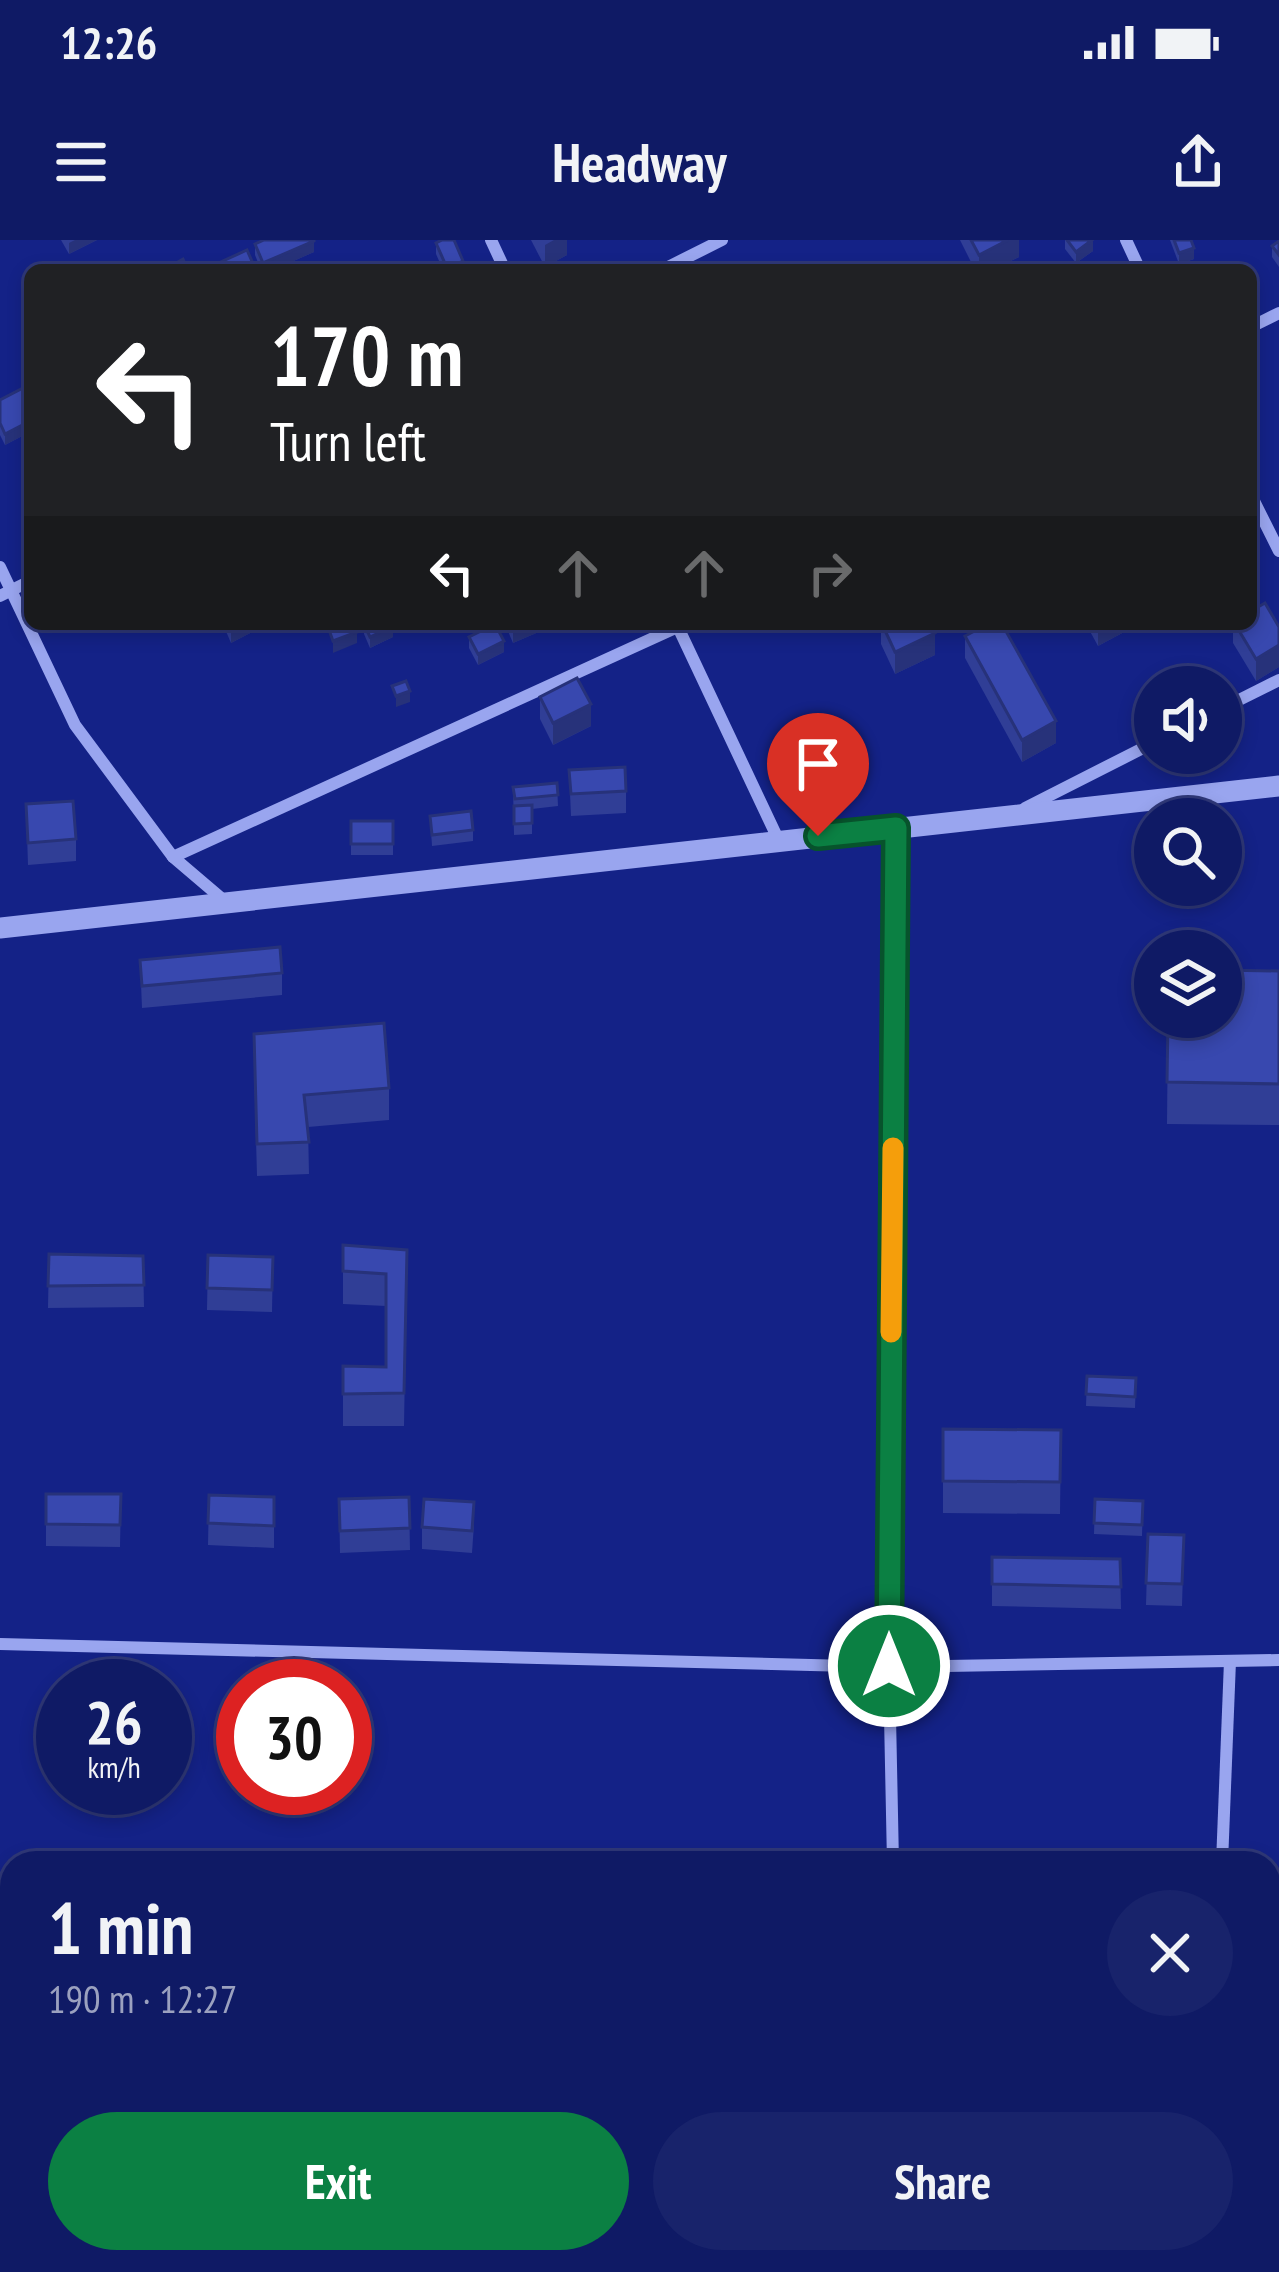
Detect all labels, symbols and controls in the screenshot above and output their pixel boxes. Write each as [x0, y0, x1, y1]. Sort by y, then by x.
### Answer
text: 12:26 [60, 13, 157, 71]
text: Headway [552, 127, 727, 197]
icon: menu [48, 129, 114, 195]
icon: share [1165, 129, 1231, 195]
text: 170 m [270, 300, 463, 409]
icon: left [72, 312, 228, 468]
text: Turn left [270, 406, 426, 476]
icon: left [419, 540, 485, 606]
icon: ahead [545, 540, 611, 606]
icon: ahead [671, 540, 737, 606]
icon: right [797, 540, 863, 606]
map controls [1134, 666, 1242, 1038]
button: sound [1134, 666, 1242, 774]
pin [767, 713, 869, 836]
icon: arrive [785, 731, 851, 797]
button: search [1134, 798, 1242, 906]
button: layers [1134, 930, 1242, 1038]
position arrow [826, 1603, 952, 1729]
speed limit sign: 30 [216, 1659, 372, 1815]
text: 26 [85, 1683, 143, 1761]
text: km/h [87, 1747, 141, 1786]
text: 1 min [48, 1881, 193, 1974]
button: close [1107, 1890, 1233, 2016]
text: 190 m · 12:27 [48, 1973, 237, 2024]
button: Exit [48, 2112, 629, 2250]
button: Share [653, 2112, 1233, 2250]

